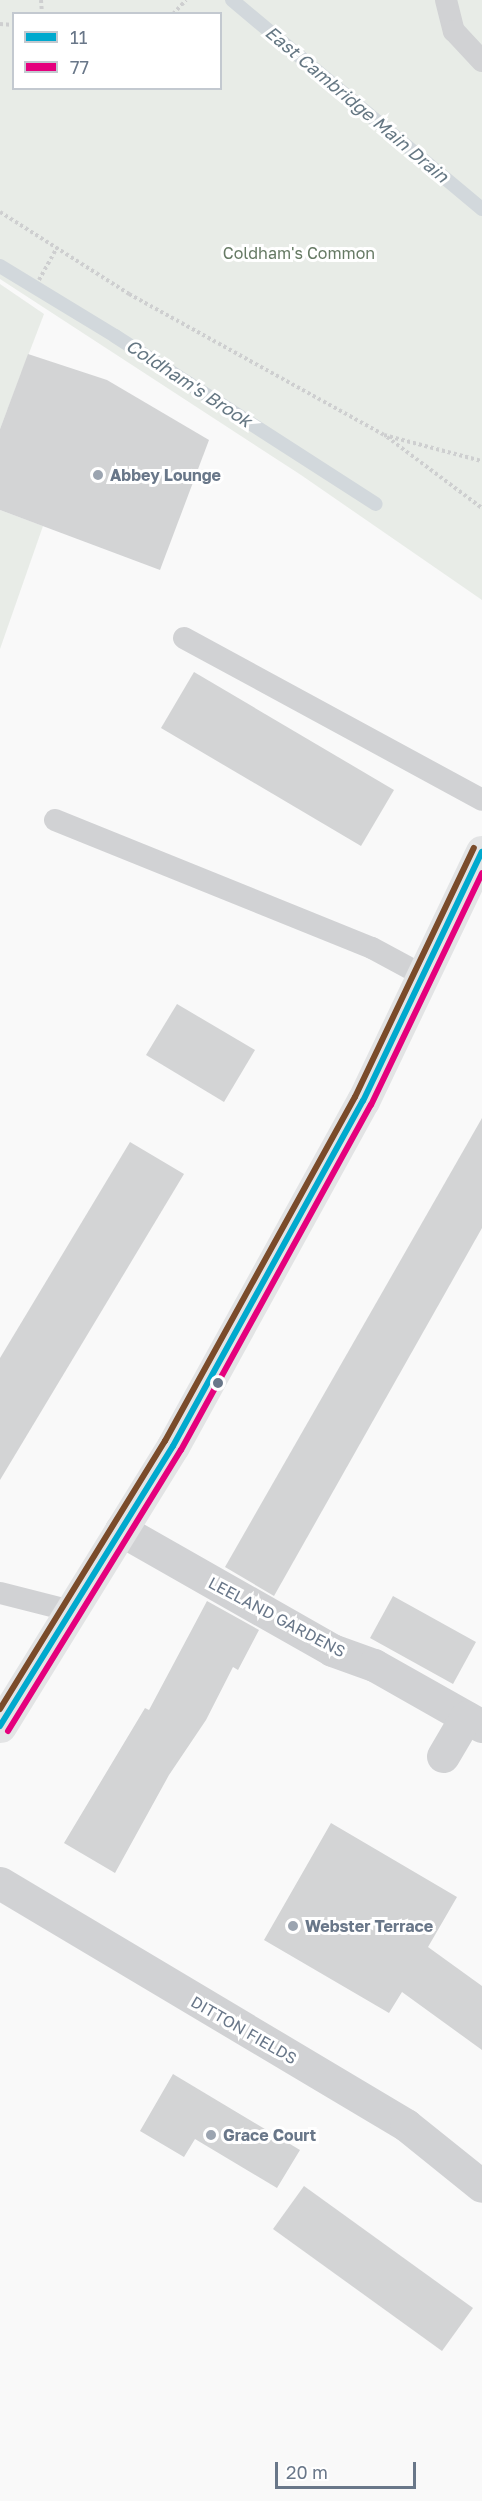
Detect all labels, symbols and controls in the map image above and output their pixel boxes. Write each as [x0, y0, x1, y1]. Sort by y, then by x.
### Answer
legend [12, 12, 222, 90]
water label: East Cambridge Main Drain [261, 21, 453, 187]
text: 11 [70, 26, 87, 48]
text: 77 [70, 56, 89, 78]
park label: Coldham's Common [223, 243, 375, 263]
water label: Coldham's Brook [122, 334, 256, 432]
place label: Abbey Lounge [110, 465, 221, 485]
marker: Abbey Lounge [91, 468, 105, 482]
unlabelled marker [212, 1377, 224, 1389]
street label: LEELAND GARDENS [205, 1573, 349, 1661]
place label: Webster Terrace [305, 1916, 433, 1936]
marker: Webster Terrace [286, 1919, 300, 1933]
street label: DITTON FIELDS [188, 1992, 300, 2068]
place label: Grace Court [223, 2125, 316, 2145]
marker: Grace Court [204, 2128, 218, 2142]
scale bar [278, 2450, 419, 2488]
text: 20 m [286, 2461, 328, 2483]

